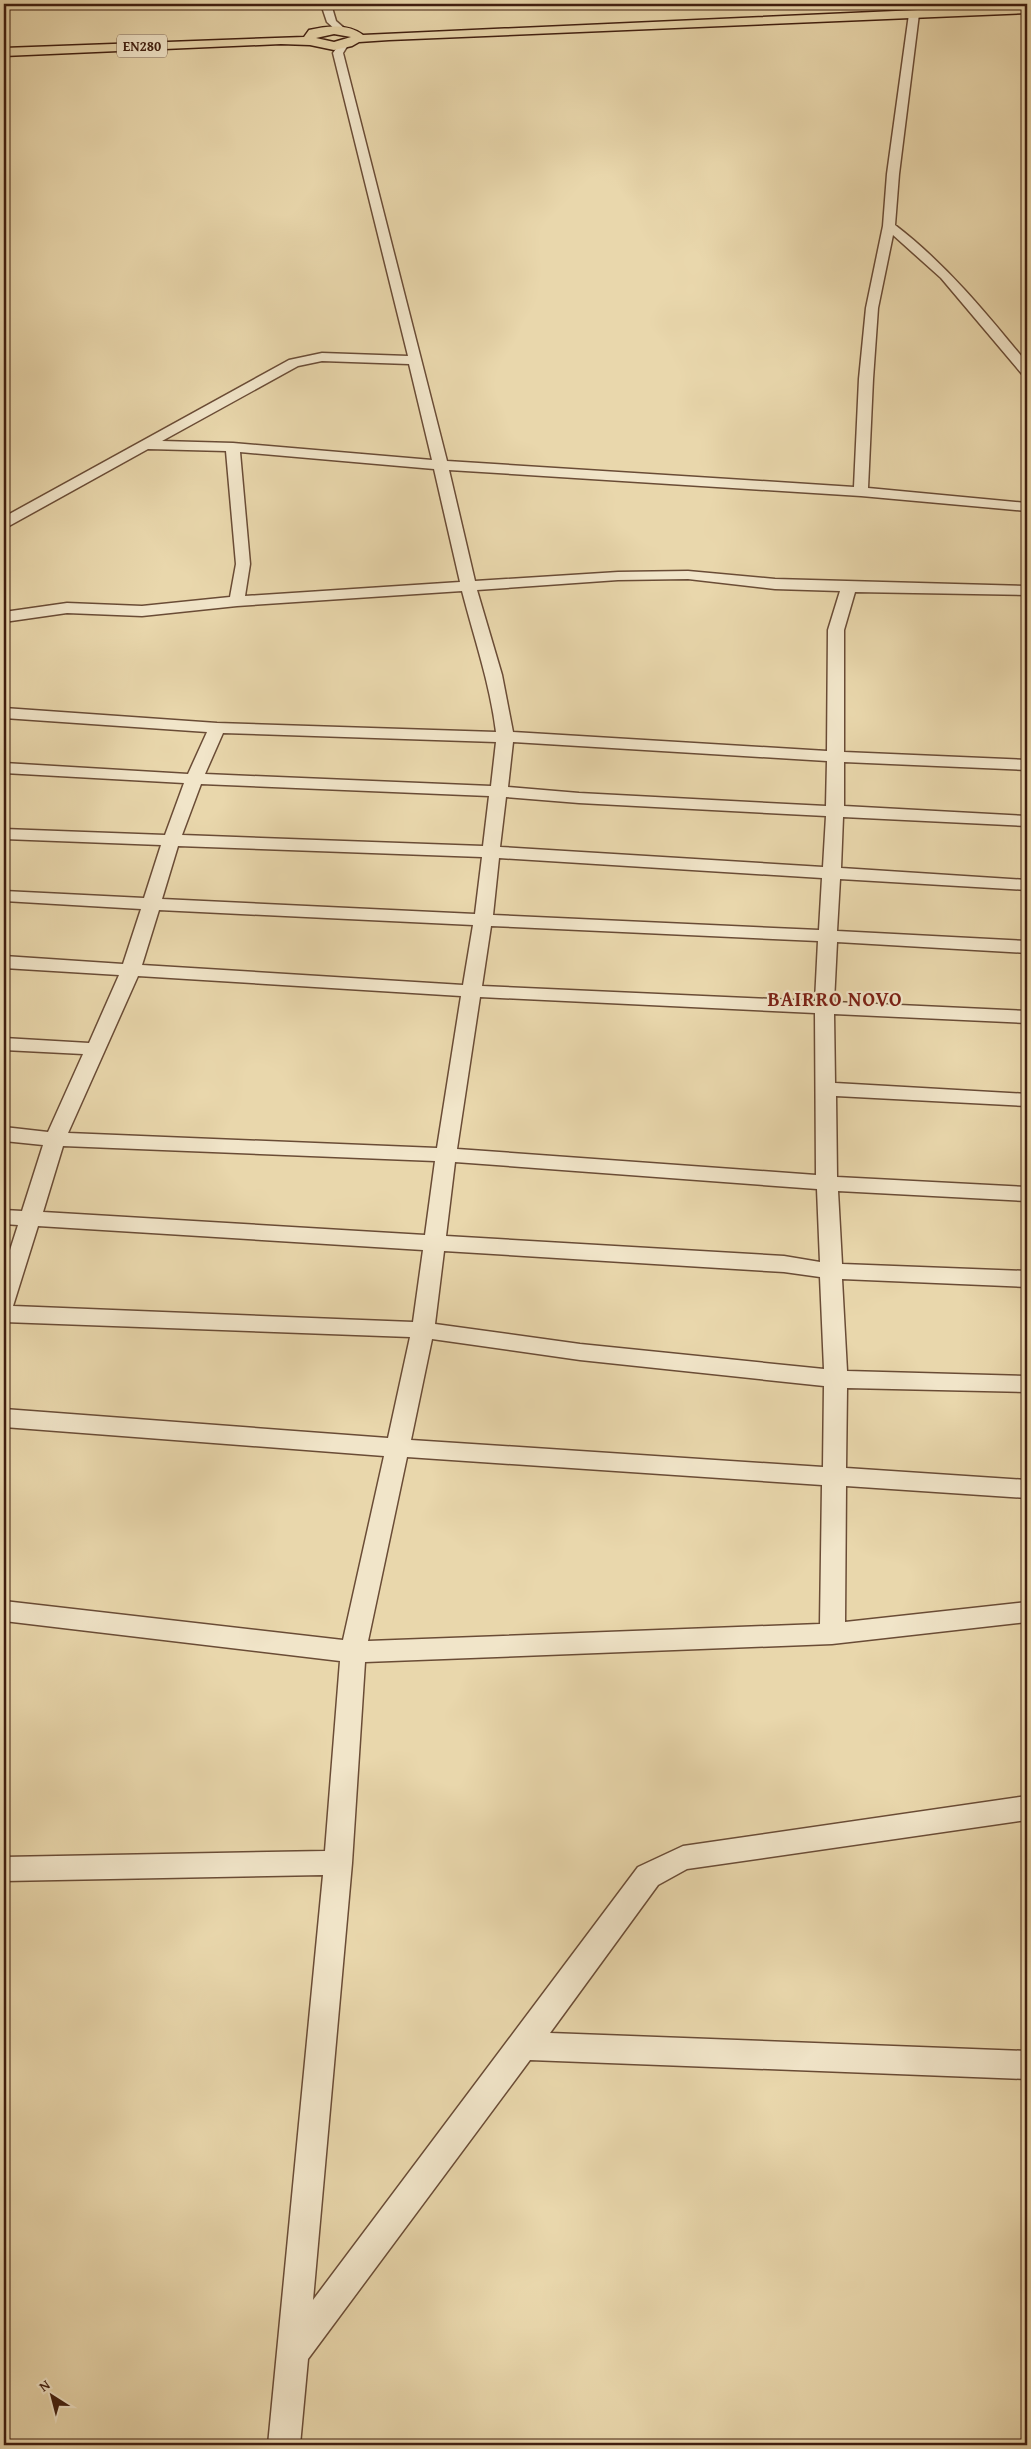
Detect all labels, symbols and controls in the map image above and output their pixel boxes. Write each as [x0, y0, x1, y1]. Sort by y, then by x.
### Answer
road number: EN280 [117, 34, 167, 58]
district label: BAIRRO NOVO [767, 984, 903, 1013]
north arrow [28, 2372, 78, 2422]
text: N [35, 2374, 55, 2396]

